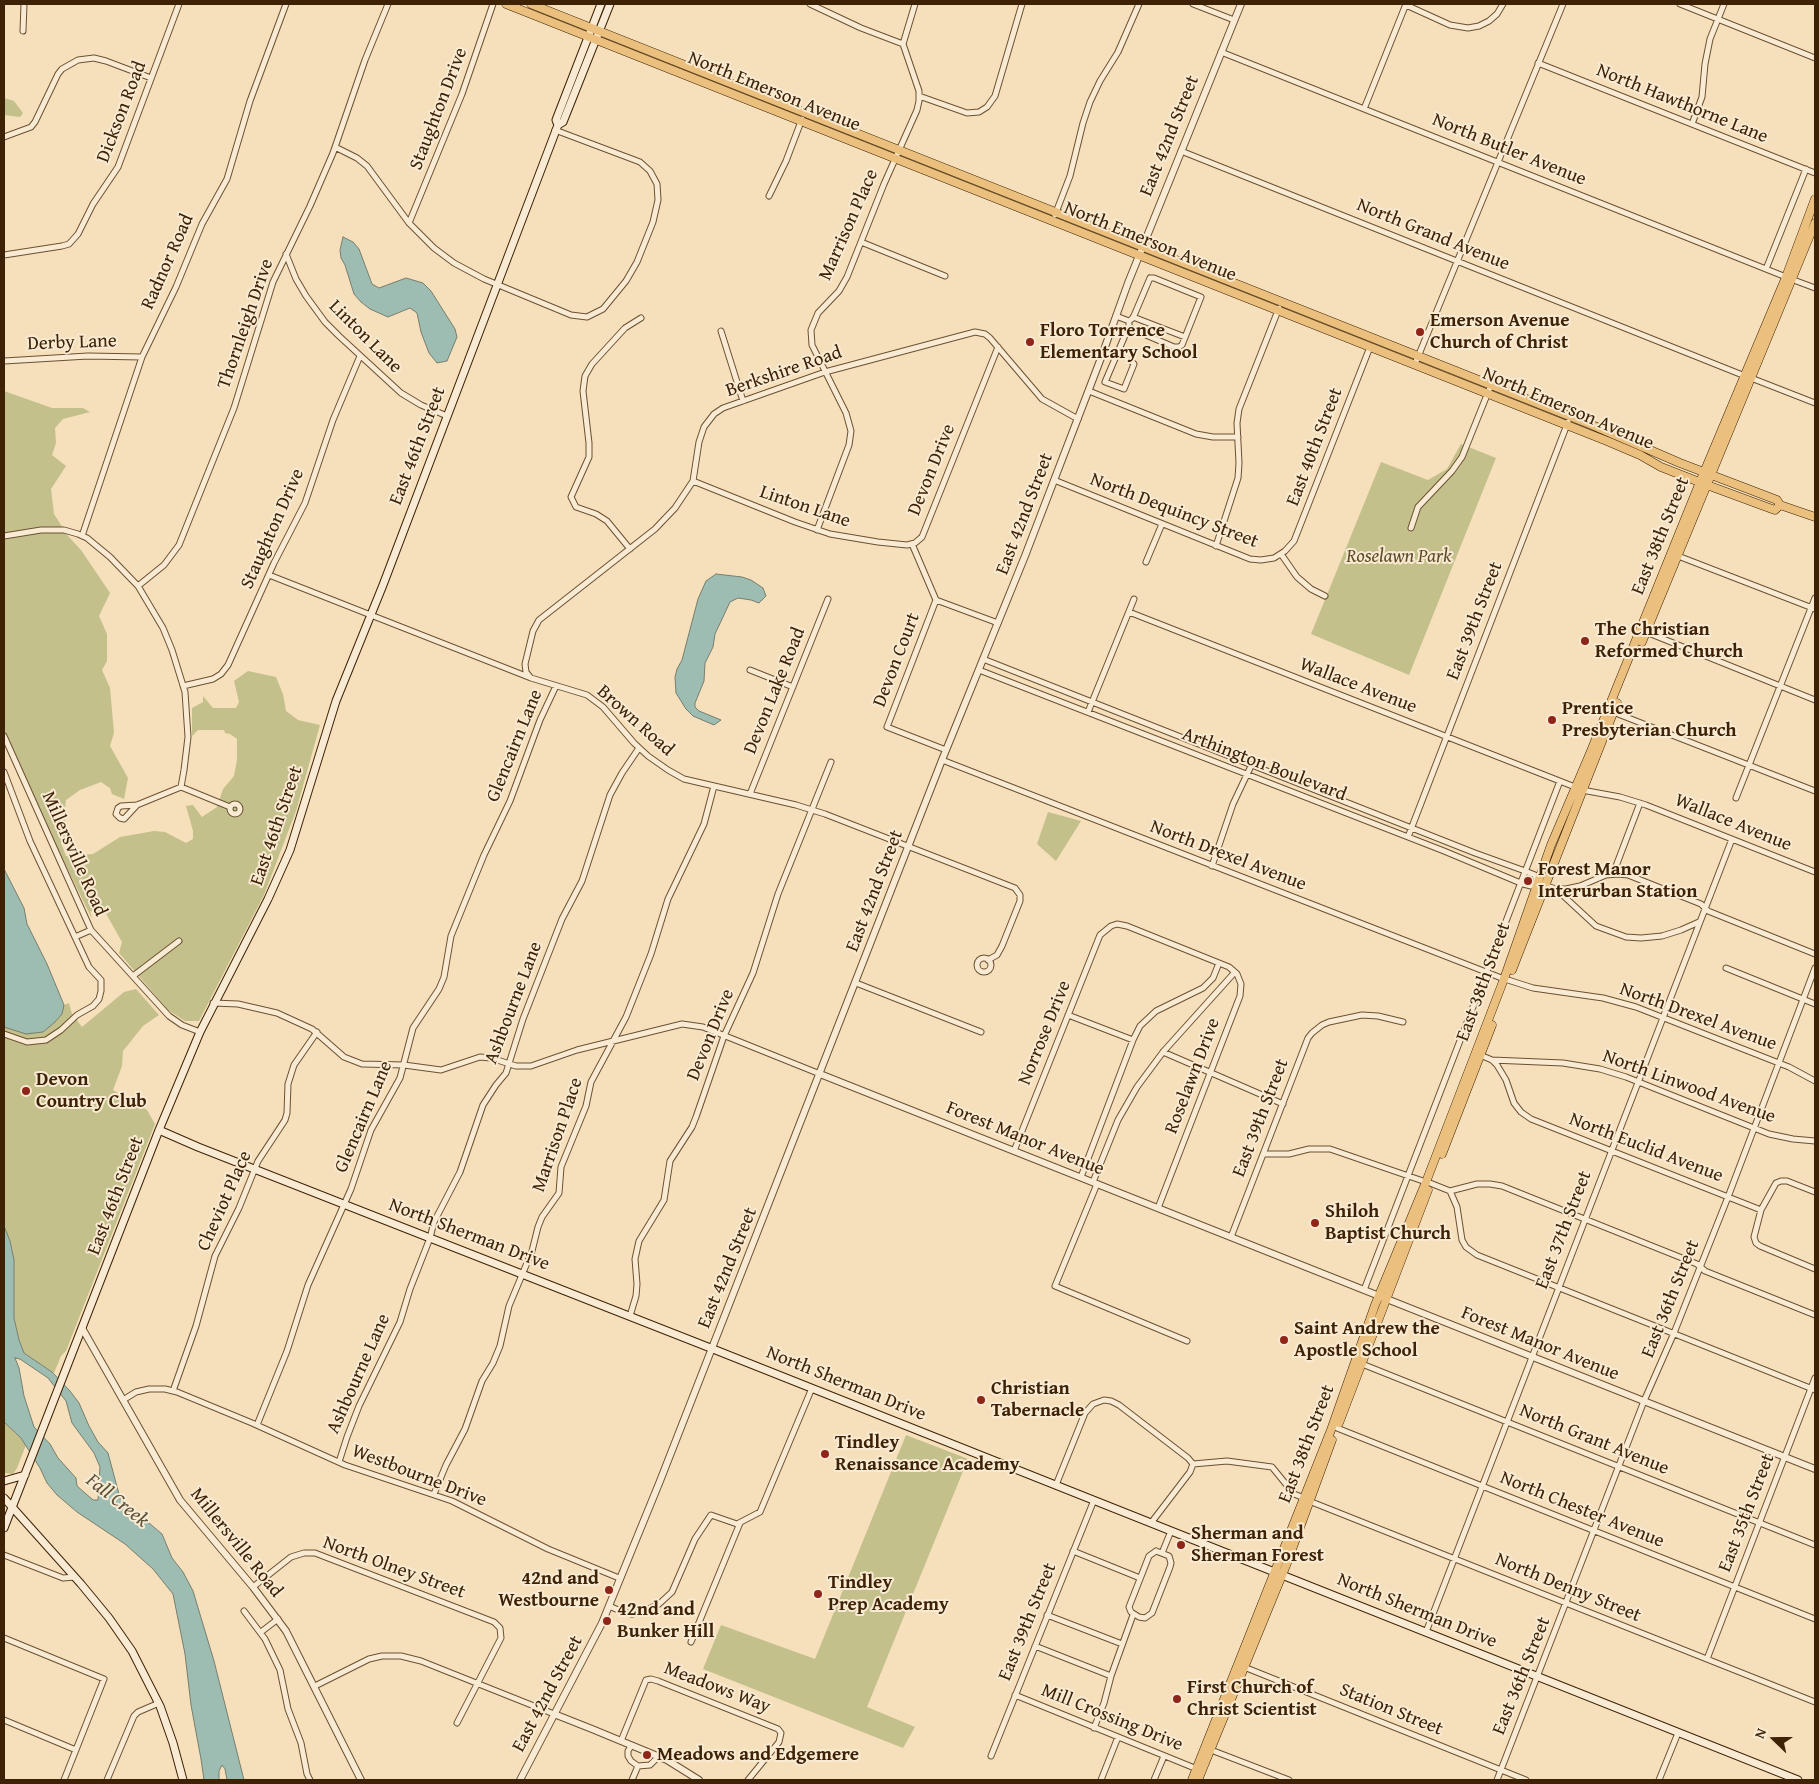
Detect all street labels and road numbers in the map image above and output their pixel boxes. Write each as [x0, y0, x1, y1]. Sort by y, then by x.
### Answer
street label: Staughton Drive [405, 45, 473, 173]
street label: North Emerson Avenue [684, 47, 864, 137]
street label: Dickson Road [92, 58, 152, 166]
street label: North Hawthorne Lane [1593, 59, 1771, 149]
street label: East 42nd Street [1135, 72, 1205, 200]
street label: North Butler Avenue [1429, 109, 1589, 191]
street label: Marrison Place [814, 166, 884, 284]
street label: North Grand Avenue [1353, 194, 1513, 276]
street label: North Emerson Avenue [1060, 197, 1240, 287]
street label: Radnor Road [137, 211, 199, 313]
street label: Thornleigh Drive [213, 256, 279, 392]
street label: Linton Lane [324, 296, 406, 378]
street label: Derby Lane [27, 330, 117, 356]
street label: Berkshire Road [723, 342, 845, 402]
street label: North Emerson Avenue [1479, 363, 1657, 455]
street label: East 46th Street [385, 384, 451, 508]
street label: East 40th Street [1282, 385, 1348, 509]
street label: Devon Drive [903, 421, 961, 519]
street label: East 42nd Street [991, 450, 1059, 578]
street label: Staughton Drive [236, 465, 310, 593]
street label: North Dequincy Street [1087, 468, 1261, 554]
street label: East 38th Street [1627, 474, 1695, 598]
street label: Linton Lane [757, 481, 853, 533]
street label: East 39th Street [1442, 559, 1508, 683]
street label: Devon Court [869, 610, 925, 710]
street label: Devon Lake Road [739, 624, 811, 758]
street label: Wallace Avenue [1296, 653, 1420, 719]
street label: Brown Road [592, 680, 678, 762]
street label: Glencairn Lane [482, 686, 548, 806]
street label: Arthington Boulevard [1179, 723, 1349, 807]
street label: East 46th Street [246, 763, 308, 889]
street label: Millersville Road [36, 788, 112, 920]
street label: Wallace Avenue [1671, 789, 1795, 857]
street label: North Drexel Avenue [1147, 816, 1309, 896]
street label: East 42nd Street [841, 827, 909, 955]
street label: East 38th Street [1452, 919, 1516, 1045]
street label: Ashbourne Lane [480, 939, 548, 1067]
street label: Norrose Drive [1014, 978, 1076, 1088]
street label: North Drexel Avenue [1616, 978, 1780, 1056]
street label: Devon Drive [682, 986, 740, 1084]
street label: Roselawn Drive [1160, 1015, 1226, 1137]
street label: North Linwood Avenue [1600, 1045, 1778, 1129]
street label: East 39th Street [1228, 1056, 1294, 1180]
street label: Glencairn Lane [330, 1058, 398, 1176]
street label: Marrison Place [528, 1075, 588, 1195]
street label: Forest Manor Avenue [943, 1097, 1107, 1181]
street label: North Euclid Avenue [1566, 1108, 1726, 1188]
street label: East 46th Street [83, 1134, 149, 1258]
street label: Cheviot Place [193, 1147, 257, 1255]
street label: East 37th Street [1531, 1168, 1597, 1292]
street label: North Sherman Drive [385, 1194, 553, 1276]
street label: East 42nd Street [693, 1204, 763, 1332]
street label: East 36th Street [1637, 1237, 1705, 1361]
street label: Forest Manor Avenue [1458, 1302, 1622, 1386]
street label: Ashbourne Lane [322, 1310, 396, 1438]
street label: North Sherman Drive [763, 1342, 929, 1426]
street label: East 38th Street [1274, 1382, 1340, 1506]
street label: North Grant Avenue [1516, 1400, 1672, 1480]
street label: Westbourne Drive [348, 1440, 490, 1512]
street label: East 35th Street [1714, 1451, 1780, 1575]
street label: North Chester Avenue [1497, 1467, 1667, 1553]
street label: Millersville Road [185, 1484, 287, 1602]
street label: North Olney Street [320, 1532, 468, 1604]
street label: North Denny Street [1492, 1548, 1644, 1628]
street label: East 39th Street [994, 1560, 1062, 1684]
street label: North Sherman Drive [1334, 1569, 1500, 1653]
street label: East 36th Street [1488, 1614, 1556, 1738]
street label: East 42nd Street [508, 1632, 588, 1756]
street label: Meadows Way [661, 1657, 773, 1719]
street label: Mill Crossing Drive [1038, 1679, 1186, 1757]
street label: Station Street [1336, 1679, 1446, 1741]

